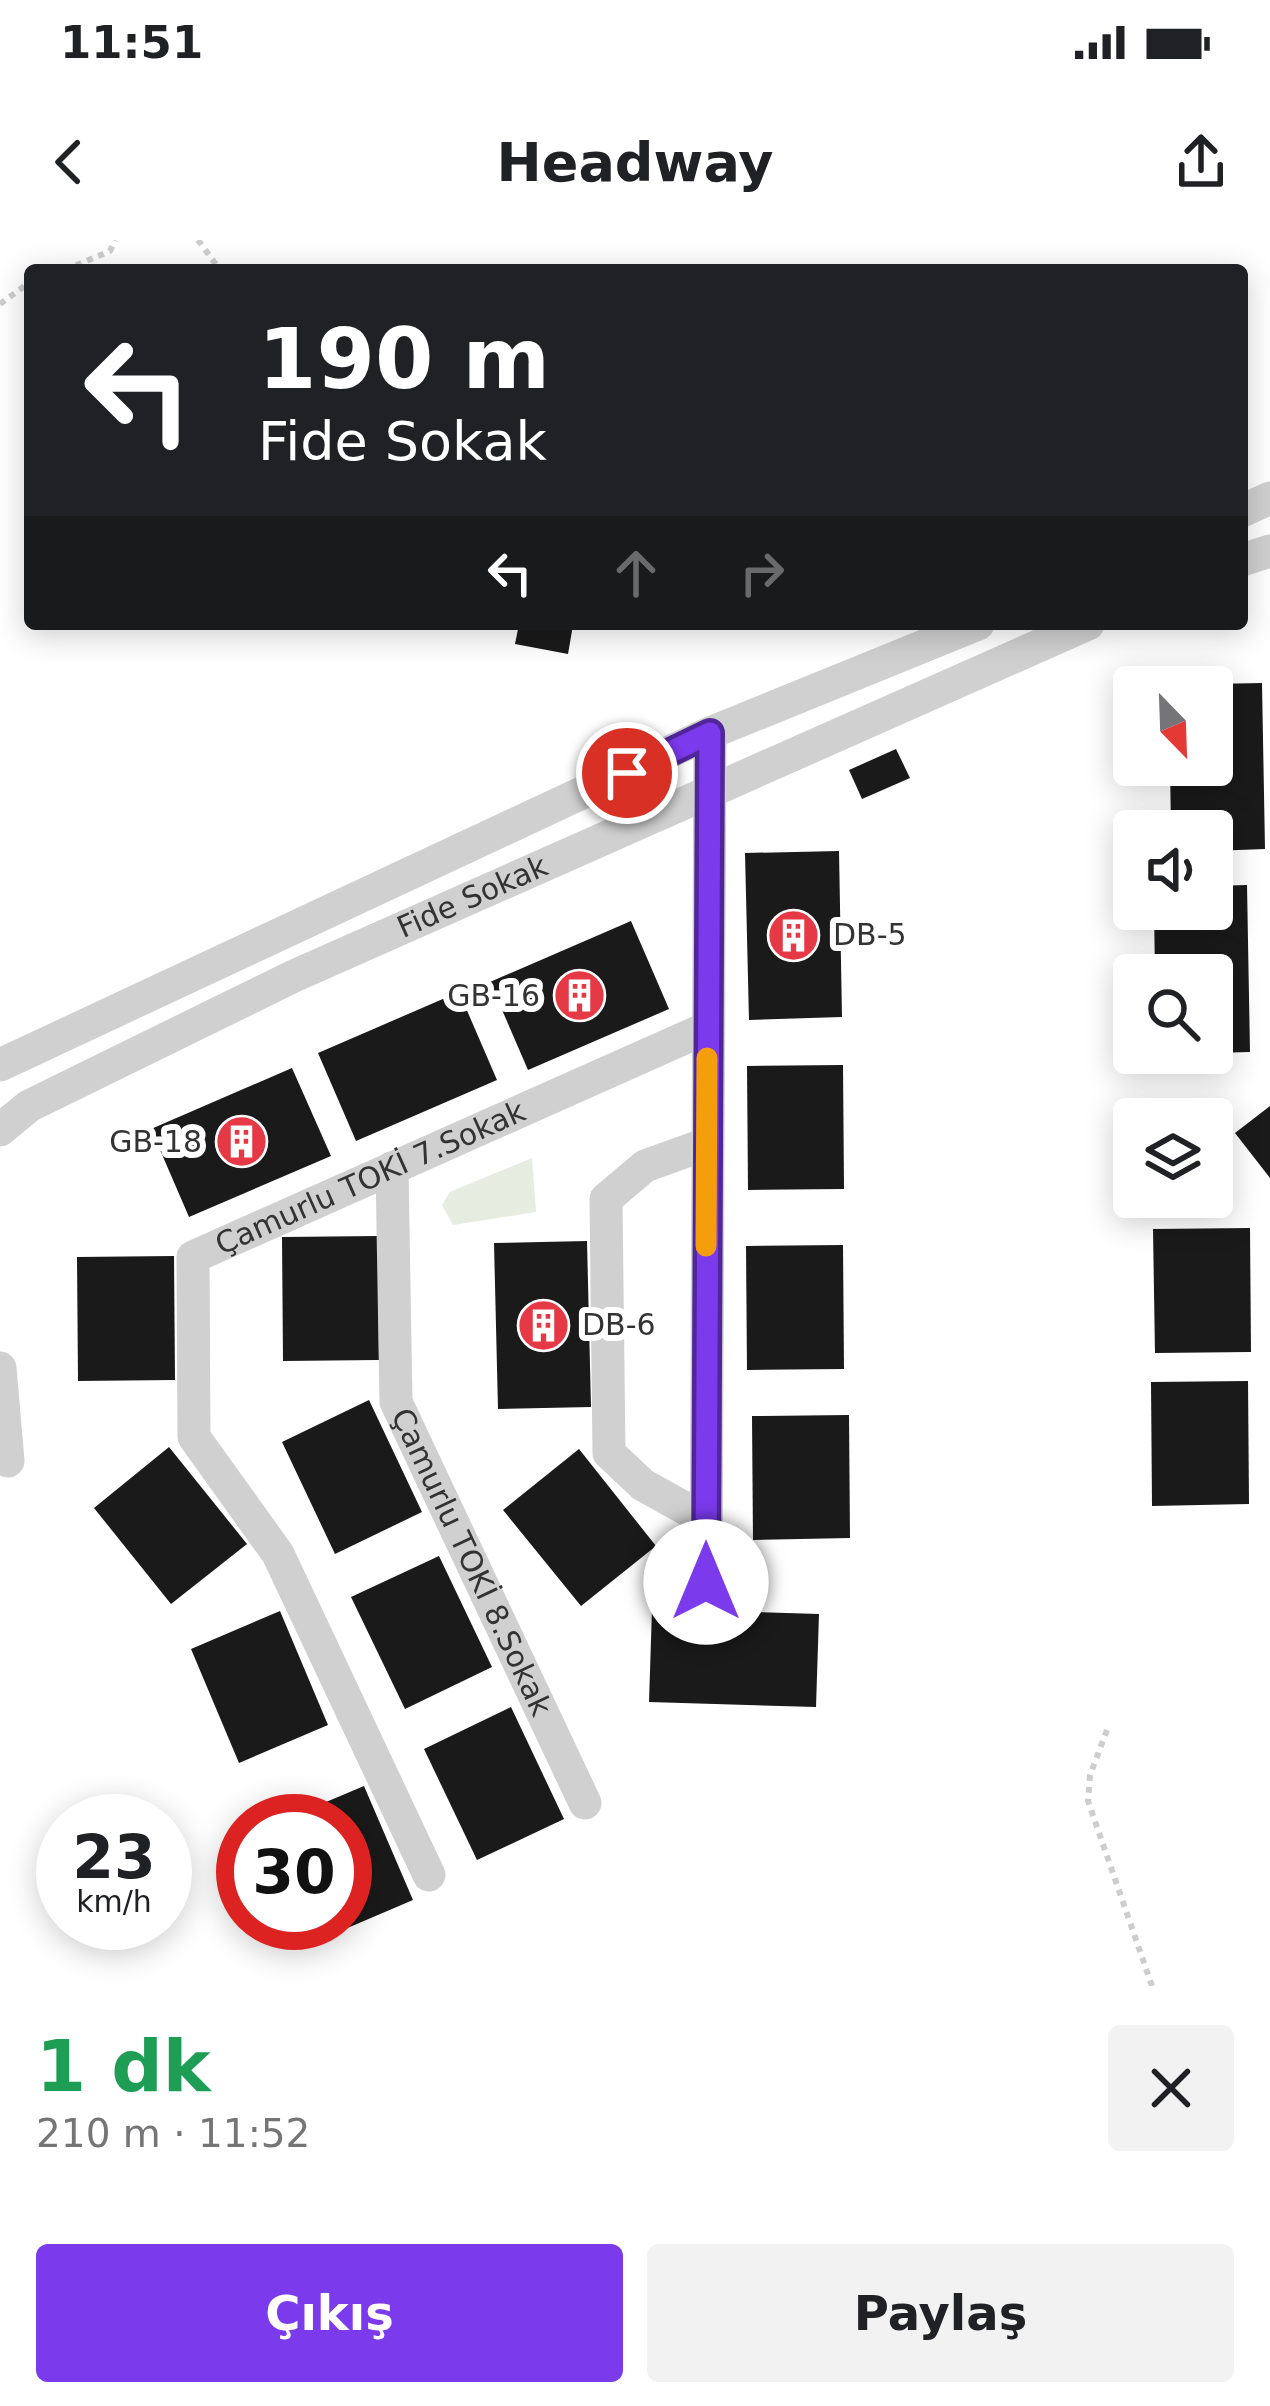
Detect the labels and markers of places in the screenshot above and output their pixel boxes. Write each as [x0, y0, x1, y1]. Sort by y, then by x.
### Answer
pin [576, 722, 678, 824]
building icon: DB-5 [766, 907, 822, 963]
place label: DB-5 [833, 917, 907, 952]
building icon: GB-16 [551, 968, 607, 1024]
place label: GB-16 [447, 978, 540, 1013]
building icon: GB-18 [213, 1114, 269, 1170]
place label: GB-18 [109, 1124, 202, 1159]
building icon: DB-6 [515, 1297, 571, 1353]
place label: DB-6 [582, 1307, 656, 1342]

